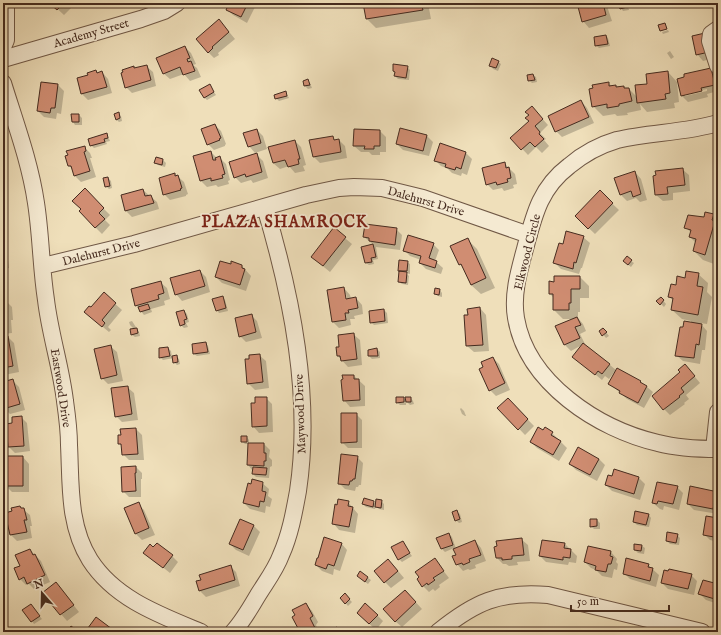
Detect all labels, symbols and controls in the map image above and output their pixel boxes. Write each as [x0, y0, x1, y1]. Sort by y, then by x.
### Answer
street label: Academy Street [51, 16, 131, 52]
street label: Dalehurst Drive [386, 183, 467, 220]
street label: Elkwood Circle [511, 212, 544, 292]
district label: PLAZA SHAMROCK [202, 213, 369, 233]
street label: Dalehurst Drive [61, 235, 142, 269]
street label: Eastwood Drive [47, 348, 74, 429]
street label: Maywood Drive [292, 373, 309, 454]
north arrow [22, 573, 62, 613]
text: N [31, 576, 46, 593]
scale bar [571, 587, 669, 613]
text: 50 m [577, 594, 599, 609]

